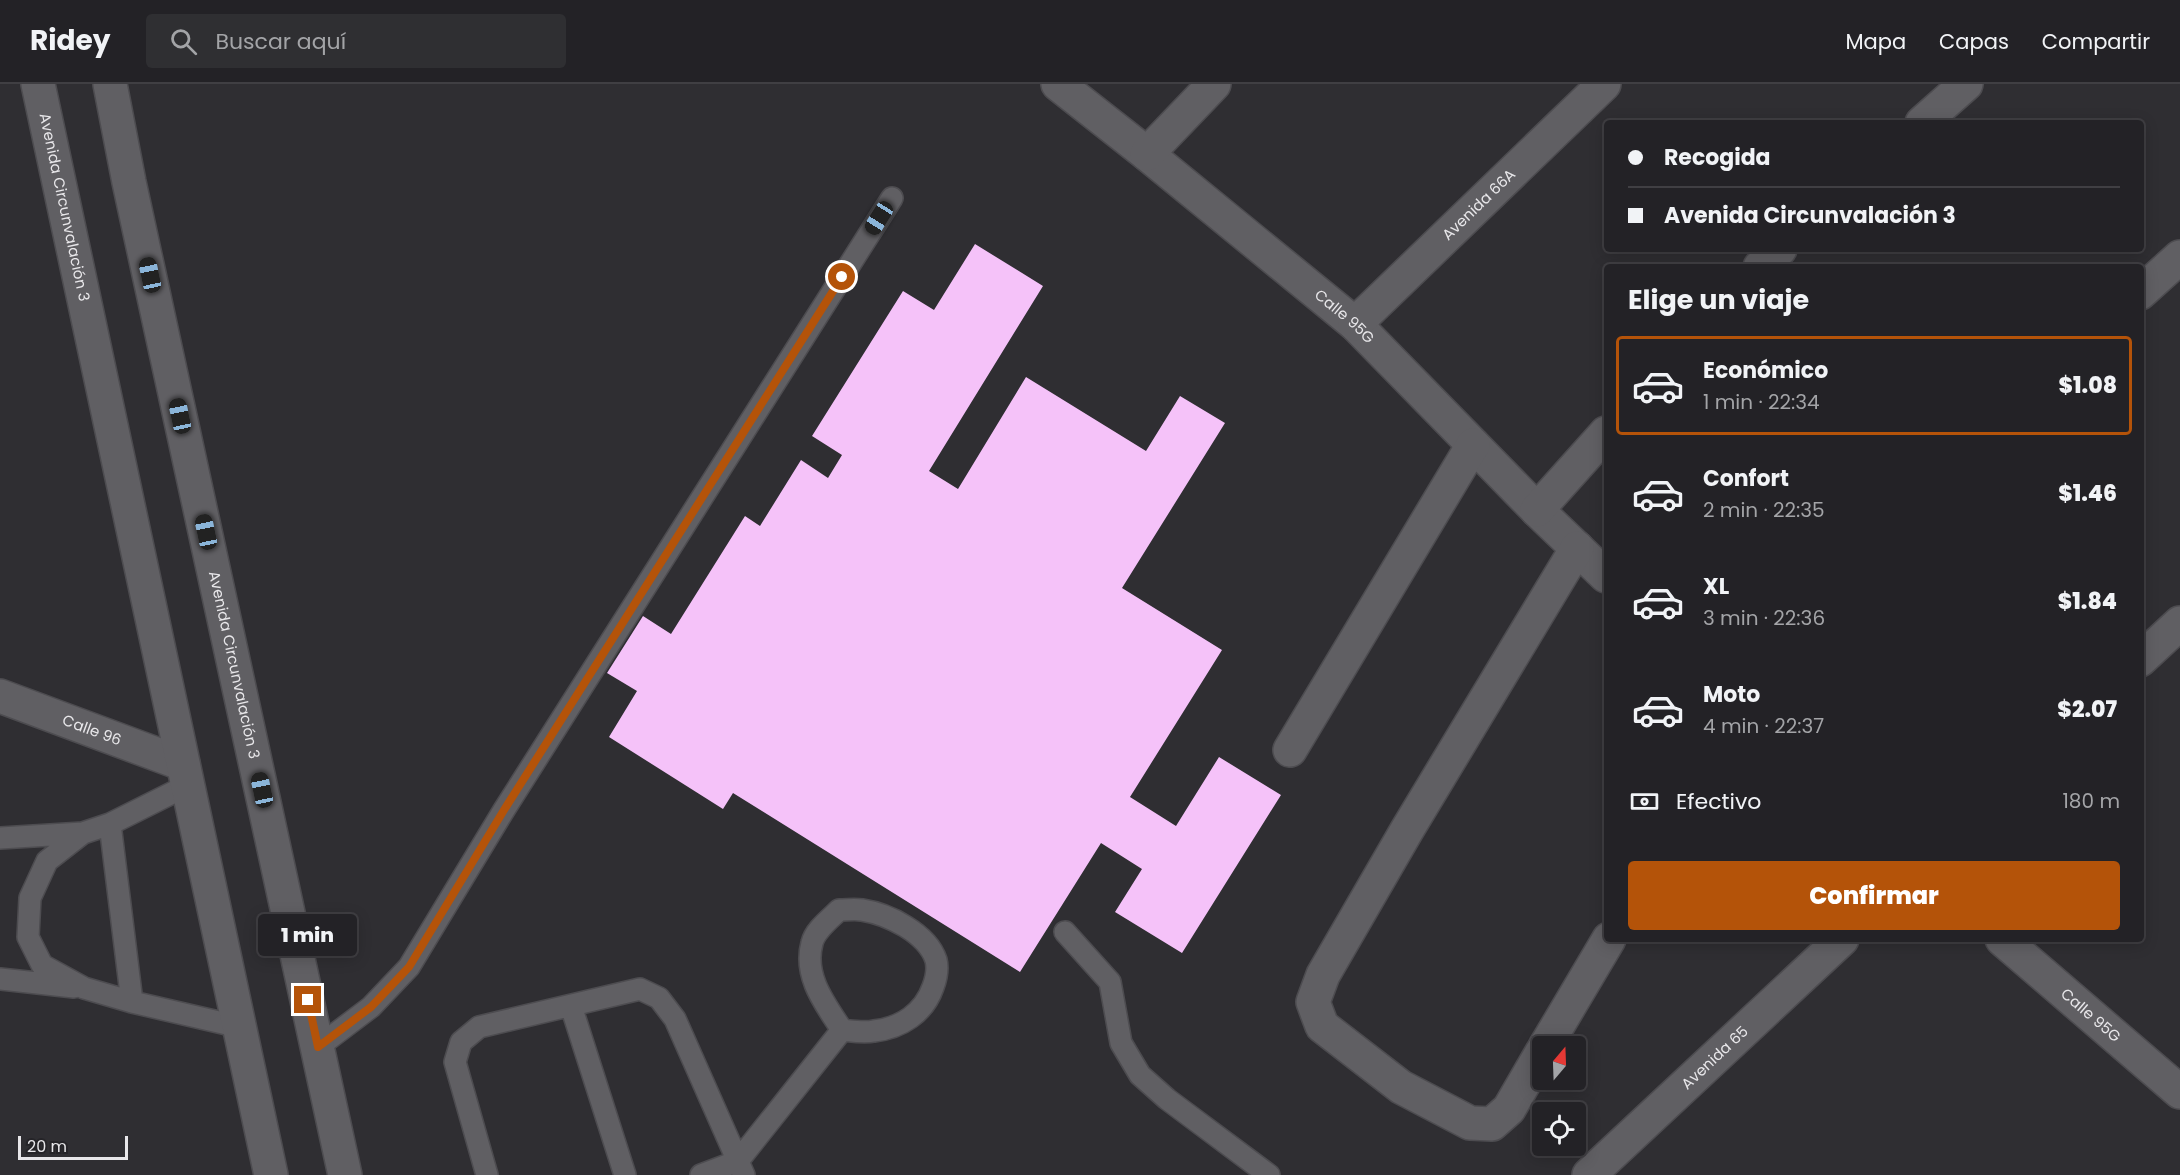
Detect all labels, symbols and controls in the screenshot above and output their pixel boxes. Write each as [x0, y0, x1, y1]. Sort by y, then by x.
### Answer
search box [146, 14, 566, 68]
text: Ridey [30, 21, 110, 60]
icon: search [167, 25, 200, 58]
text: Buscar aquí [215, 26, 346, 57]
text: Mapa [1845, 27, 1906, 56]
text: Capas [1939, 27, 2009, 56]
text: Compartir [2042, 27, 2150, 56]
street label: Avenida Circunvalación 3 [34, 111, 95, 303]
text: Recogida [1664, 142, 1771, 173]
street label: Avenida 66A [1437, 164, 1520, 245]
car [862, 198, 896, 238]
text: Avenida Circunvalación 3 [1664, 200, 1956, 231]
car [137, 256, 163, 294]
route start [828, 263, 855, 290]
text: Elige un viaje [1628, 281, 1809, 318]
street label: Calle 95G [1310, 284, 1380, 348]
text: Económico [1703, 355, 1828, 386]
icon: car [1631, 359, 1685, 413]
text: $1.08 [2059, 370, 2117, 401]
text: 1 min · 22:34 [1703, 388, 1820, 416]
car [167, 397, 193, 435]
text: Confort [1703, 463, 1789, 494]
icon: car [1631, 467, 1685, 521]
text: $1.46 [2058, 478, 2117, 509]
text: 2 min · 22:35 [1703, 496, 1825, 524]
car [193, 513, 219, 551]
street label: Avenida Circunvalación 3 [204, 569, 265, 761]
text: XL [1703, 571, 1729, 602]
icon: car [1631, 575, 1685, 629]
text: $1.84 [2058, 586, 2117, 617]
text: 3 min · 22:36 [1703, 604, 1825, 632]
text: Moto [1703, 679, 1760, 710]
icon: car [1631, 683, 1685, 737]
text: $2.07 [2057, 694, 2117, 725]
street label: Calle 96 [60, 709, 124, 750]
text: 4 min · 22:37 [1703, 712, 1824, 740]
car [249, 771, 275, 809]
icon: cash [1628, 785, 1661, 818]
text: Efectivo [1676, 786, 1761, 817]
text: 180 m [2062, 787, 2120, 815]
button: Confirmar [1628, 861, 2120, 930]
callout: 1 min [258, 913, 358, 955]
text: 1 min [281, 921, 334, 949]
street label: Calle 95G [2057, 983, 2126, 1047]
route end [294, 986, 321, 1013]
street label: Avenida 65 [1676, 1021, 1752, 1094]
north arrow [1532, 1036, 1586, 1090]
map controls [1532, 1036, 1586, 1156]
button: locate [1532, 1102, 1586, 1156]
scale bar [18, 1133, 128, 1160]
text: 20 m [27, 1135, 67, 1158]

